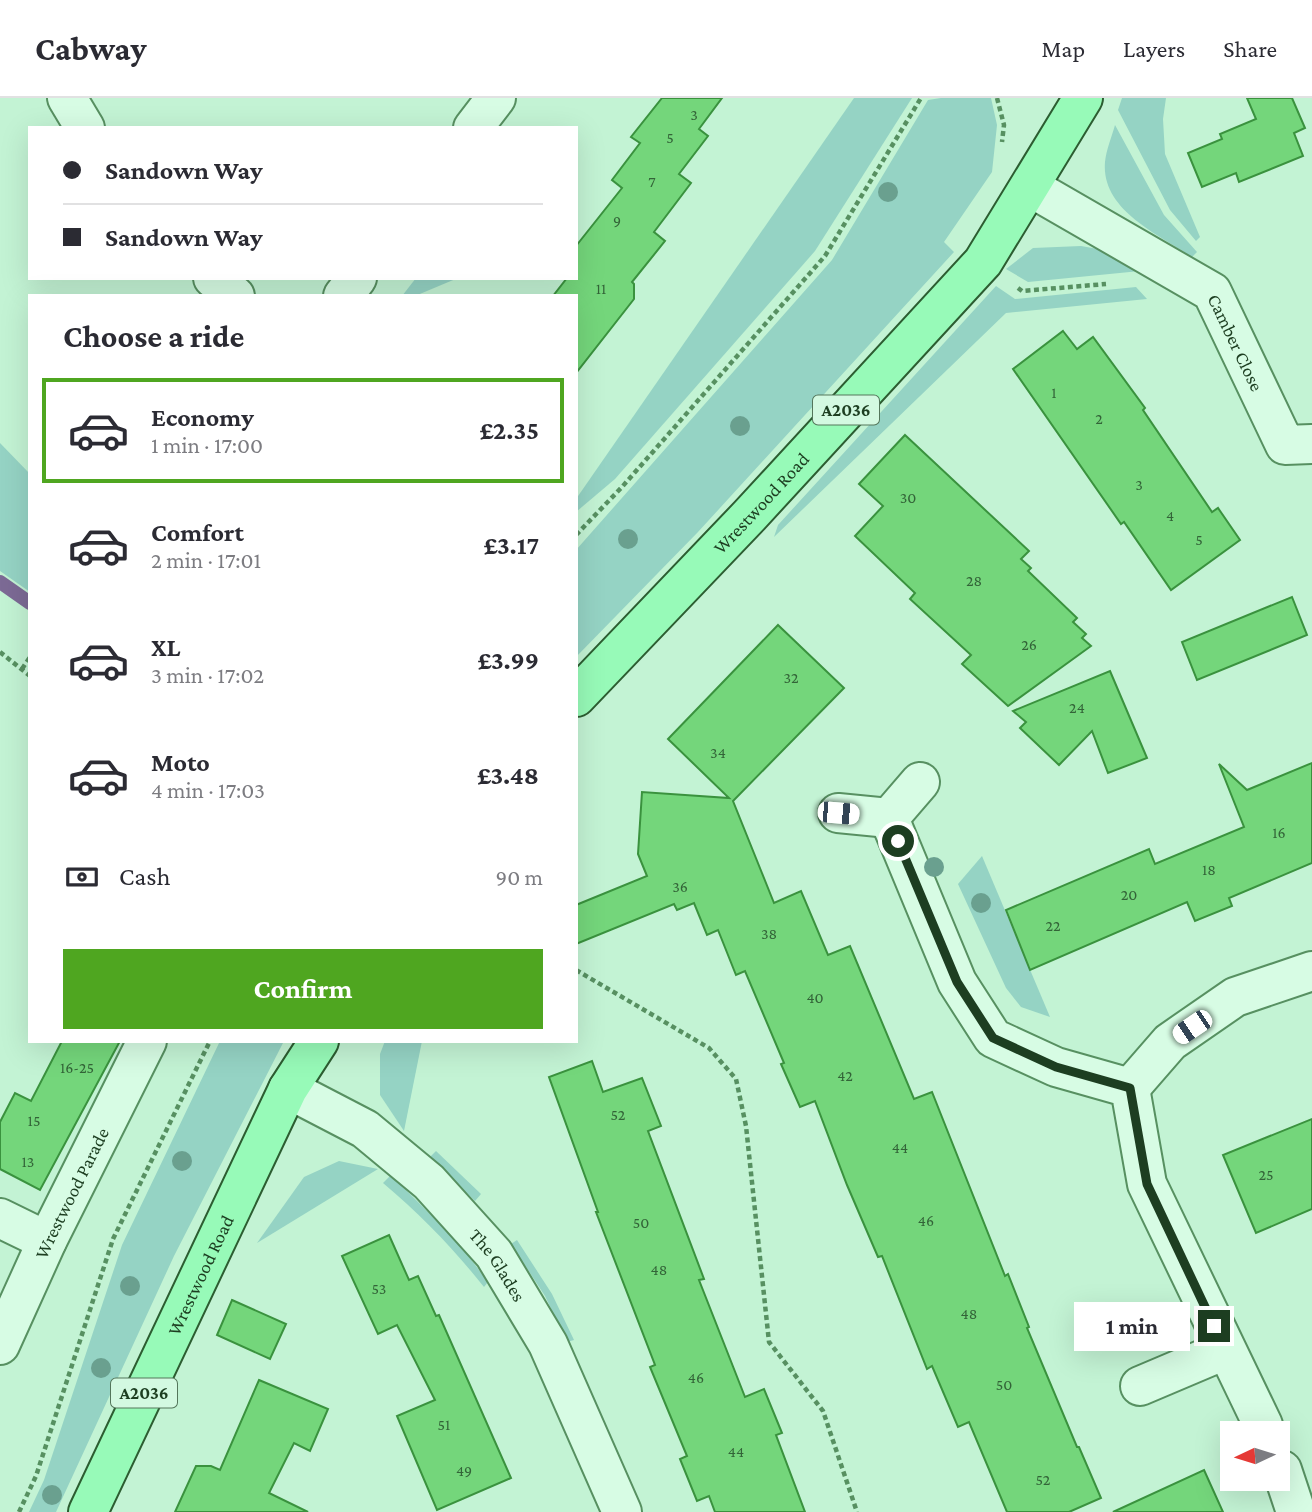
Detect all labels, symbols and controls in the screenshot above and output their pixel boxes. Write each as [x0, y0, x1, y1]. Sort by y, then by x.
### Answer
text: Cabway [35, 30, 147, 67]
text: Map [1041, 35, 1085, 62]
text: Layers [1123, 35, 1185, 62]
text: Share [1223, 35, 1277, 62]
house number: 3 [690, 106, 698, 123]
house number: 5 [666, 129, 674, 146]
text: Sandown Way [105, 156, 263, 185]
house number: 7 [648, 173, 656, 190]
house number: 9 [613, 212, 621, 229]
text: Sandown Way [105, 223, 263, 252]
house number: 11 [596, 280, 606, 297]
street label: Camber Close [1203, 291, 1268, 395]
text: Choose a ride [63, 318, 244, 354]
house number: 1 [1051, 384, 1057, 401]
road number: A2036 [813, 396, 879, 424]
icon: car [67, 399, 130, 462]
text: Economy [151, 403, 254, 432]
house number: 2 [1095, 410, 1103, 427]
text: £2.35 [479, 416, 539, 445]
text: 1 min · 17:00 [151, 432, 263, 458]
street label: Wrestwood Road [709, 448, 813, 558]
house number: 3 [1135, 476, 1143, 493]
house number: 30 [900, 489, 916, 506]
house number: 4 [1166, 507, 1174, 524]
icon: car [67, 514, 130, 577]
text: Comfort [151, 518, 244, 547]
text: £3.17 [483, 531, 539, 560]
house number: 5 [1195, 531, 1203, 548]
text: 2 min · 17:01 [151, 547, 261, 573]
house number: 28 [966, 572, 982, 589]
icon: car [67, 629, 130, 692]
text: XL [151, 633, 180, 662]
house number: 26 [1021, 636, 1037, 653]
text: £3.99 [478, 646, 539, 675]
text: 3 min · 17:02 [151, 662, 264, 688]
house number: 32 [783, 669, 799, 686]
house number: 24 [1069, 699, 1085, 716]
icon: car [67, 744, 130, 807]
house number: 34 [710, 744, 726, 761]
text: Moto [151, 748, 210, 777]
text: £3.48 [477, 761, 539, 790]
text: 4 min · 17:03 [151, 777, 265, 803]
car [817, 801, 860, 825]
house number: 16 [1272, 824, 1286, 841]
route start [882, 825, 914, 857]
icon: cash [63, 858, 101, 896]
house number: 18 [1202, 861, 1216, 878]
text: Cash [119, 862, 170, 891]
text: 90 m [496, 864, 543, 890]
house number: 36 [672, 878, 688, 895]
house number: 20 [1121, 886, 1137, 903]
house number: 22 [1045, 917, 1061, 934]
house number: 38 [761, 925, 777, 942]
button: Confirm [63, 949, 543, 1029]
house number: 40 [806, 989, 824, 1006]
car [1169, 1007, 1216, 1047]
house number: 16-25 [60, 1059, 94, 1076]
house number: 42 [837, 1067, 853, 1084]
house number: 52 [611, 1106, 626, 1123]
house number: 15 [28, 1112, 40, 1129]
street label: Wrestwood Parade [31, 1124, 113, 1262]
house number: 44 [892, 1139, 908, 1156]
house number: 13 [22, 1153, 34, 1170]
house number: 25 [1258, 1166, 1274, 1183]
street label: Wrestwood Road [163, 1212, 238, 1339]
house number: 46 [918, 1212, 934, 1229]
house number: 50 [633, 1214, 649, 1231]
street label: The Glades [465, 1224, 530, 1305]
house number: 48 [651, 1261, 667, 1278]
house number: 53 [372, 1280, 386, 1297]
callout: 1 min [1074, 1302, 1190, 1350]
house number: 48 [961, 1305, 977, 1322]
route end [1198, 1310, 1230, 1342]
text: 1 min [1106, 1313, 1158, 1339]
house number: 46 [688, 1369, 704, 1386]
house number: 50 [996, 1376, 1012, 1393]
road number: A2036 [111, 1378, 177, 1408]
house number: 51 [438, 1416, 450, 1433]
north arrow [1220, 1421, 1290, 1491]
map controls [1220, 1421, 1290, 1491]
house number: 44 [728, 1443, 744, 1460]
house number: 49 [456, 1462, 472, 1479]
house number: 52 [1036, 1471, 1051, 1488]

